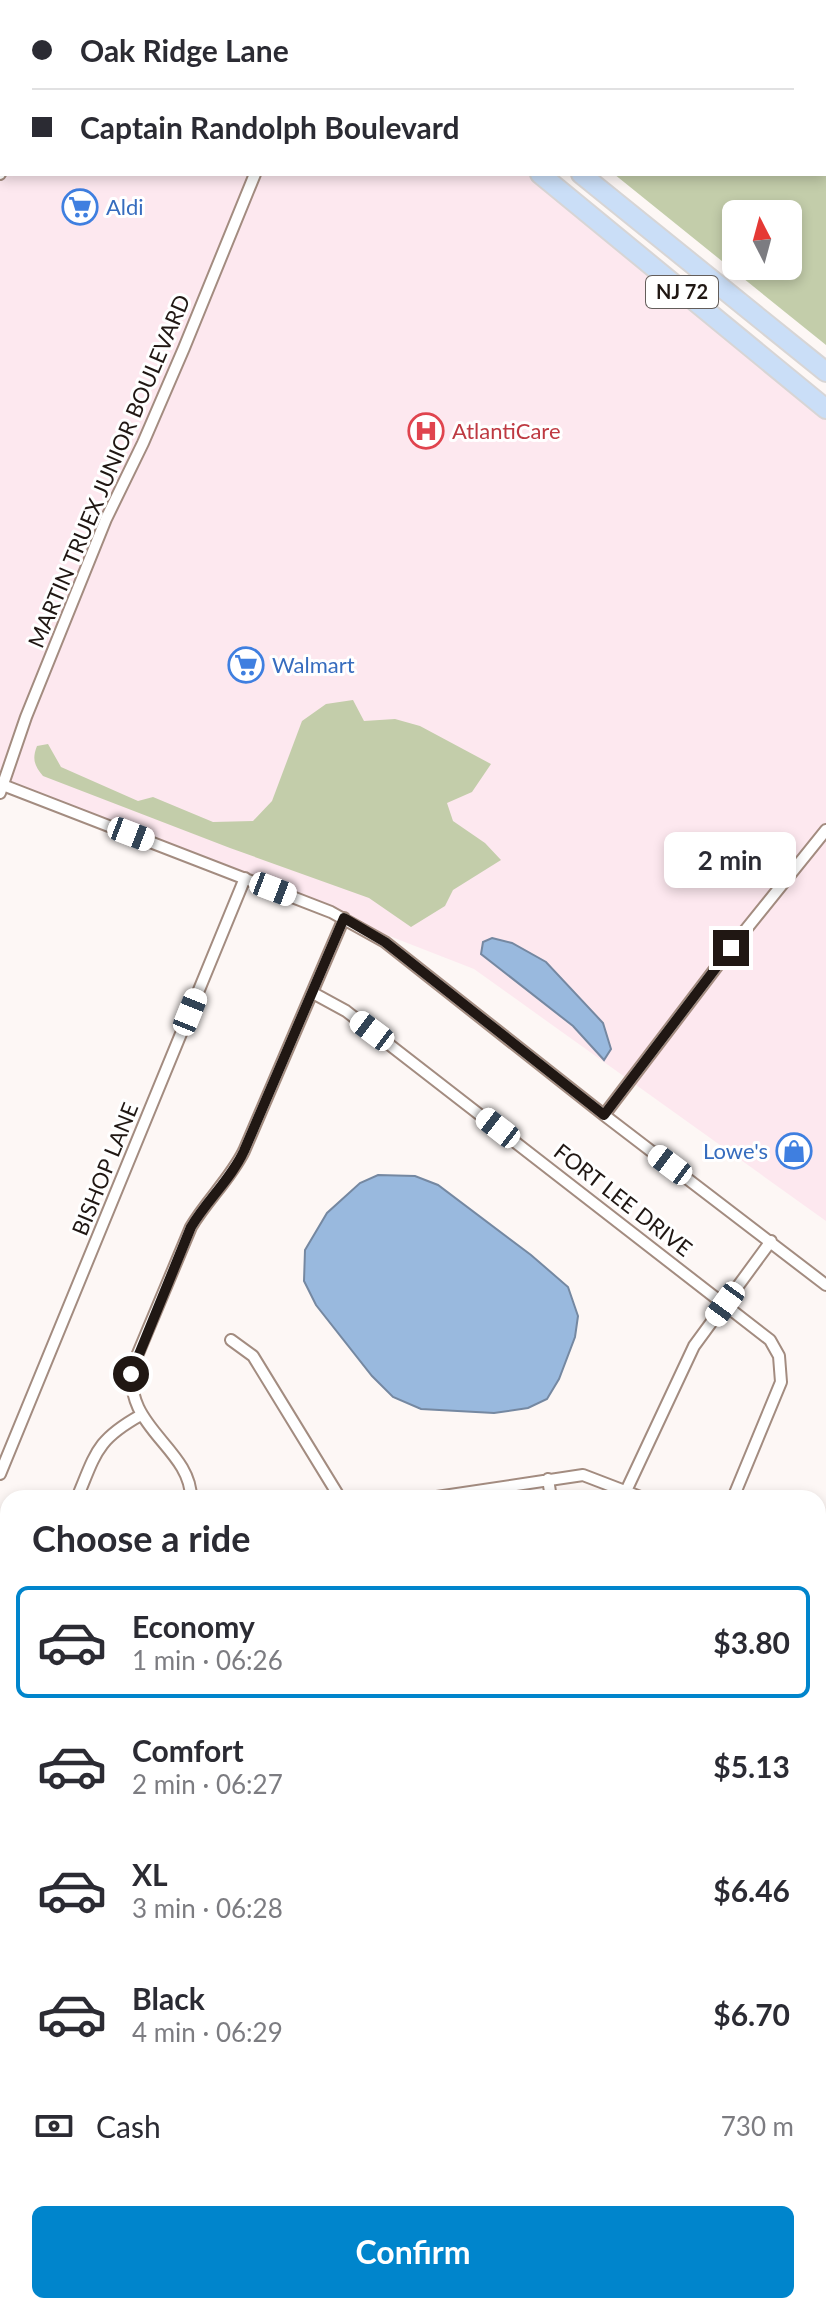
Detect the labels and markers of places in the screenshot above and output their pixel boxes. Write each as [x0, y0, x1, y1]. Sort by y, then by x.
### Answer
supermarket icon: Aldi [61, 188, 99, 226]
place label: Aldi [106, 193, 144, 220]
hospital icon: AtlantiCare [407, 412, 445, 450]
place label: AtlantiCare [452, 417, 561, 444]
supermarket icon: Walmart [227, 646, 265, 684]
place label: Walmart [272, 651, 355, 678]
shop icon: Lowe's [775, 1132, 813, 1170]
place label: Lowe's [703, 1137, 768, 1164]

